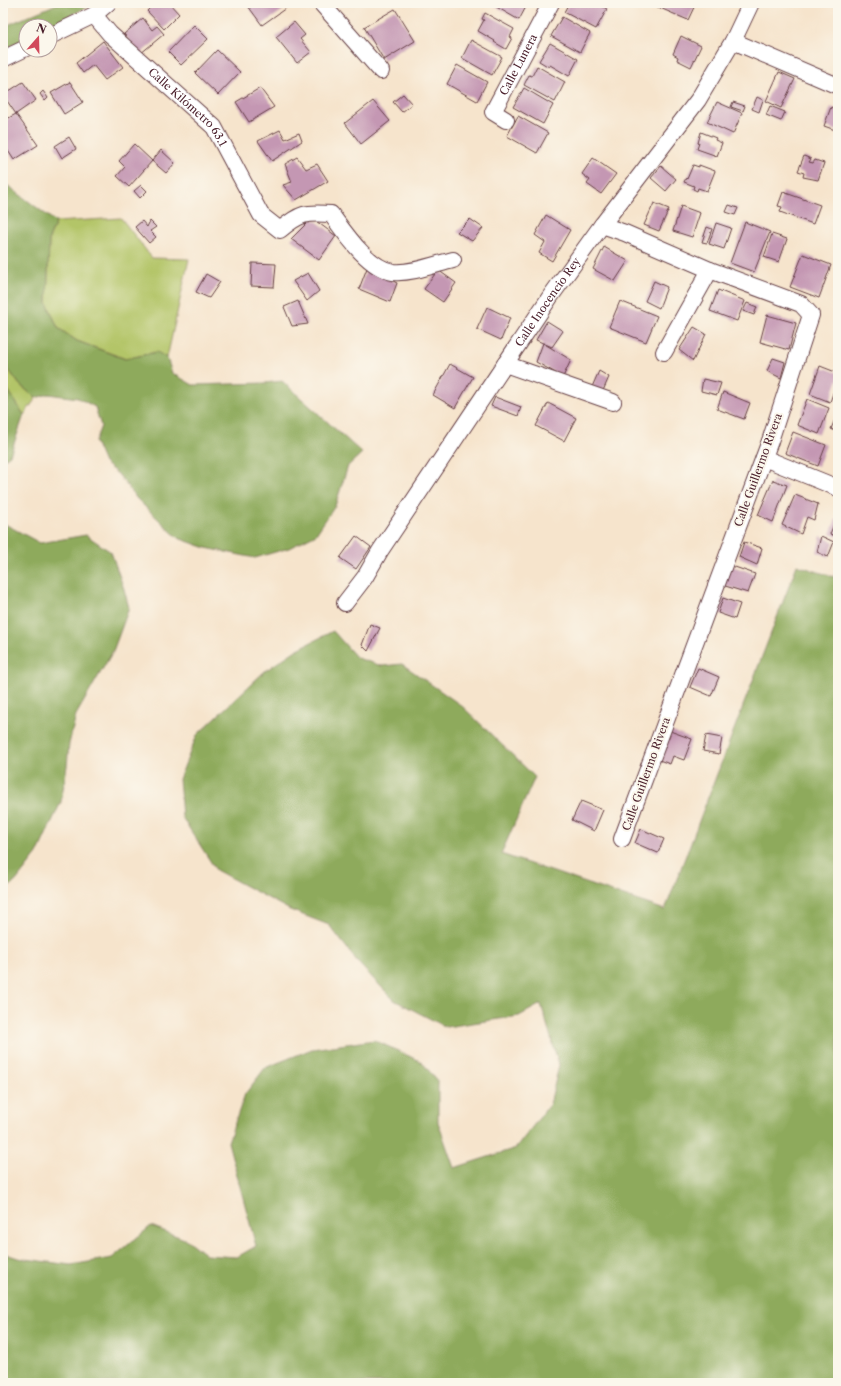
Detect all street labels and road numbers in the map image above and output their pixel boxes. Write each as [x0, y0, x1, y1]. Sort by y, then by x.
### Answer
street label: Calle Lunera [496, 31, 540, 98]
street label: Calle Kilómetro 63.1 [146, 65, 230, 149]
street label: Calle Inocencio Rey [512, 254, 584, 349]
street label: Calle Guillermo Rivera [731, 411, 785, 529]
street label: Calle Guillermo Rivera [619, 715, 673, 833]

